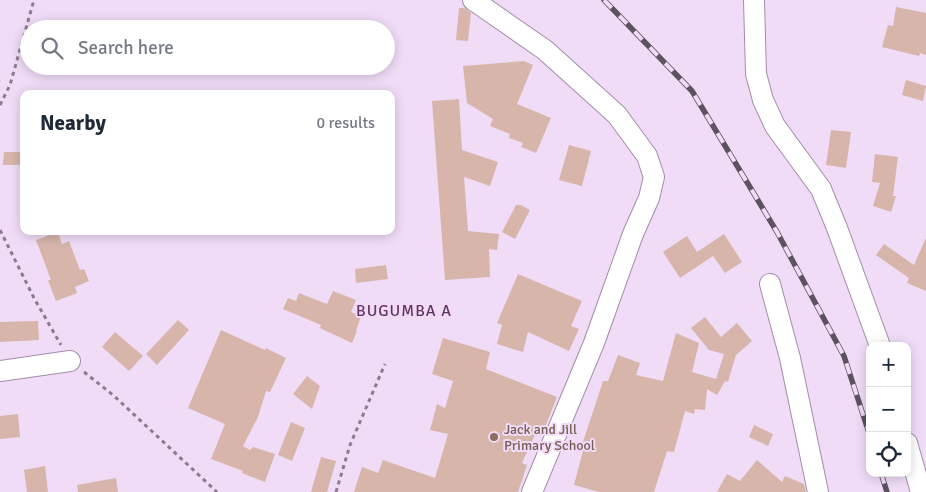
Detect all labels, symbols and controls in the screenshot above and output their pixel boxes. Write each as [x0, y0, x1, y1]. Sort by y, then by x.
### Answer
search box [20, 20, 395, 75]
icon: search [38, 34, 66, 62]
text: Search here [78, 36, 174, 60]
text: Nearby [40, 110, 106, 136]
text: 0 results [316, 113, 375, 133]
district label: BUGUMBA A [356, 301, 452, 321]
map controls [866, 342, 911, 477]
button: + [866, 342, 911, 387]
button: − [866, 387, 911, 432]
place label: Jack and Jill Primary School [504, 421, 595, 454]
marker: Jack and Jill Primary School [488, 431, 500, 443]
button: locate [866, 432, 911, 477]

